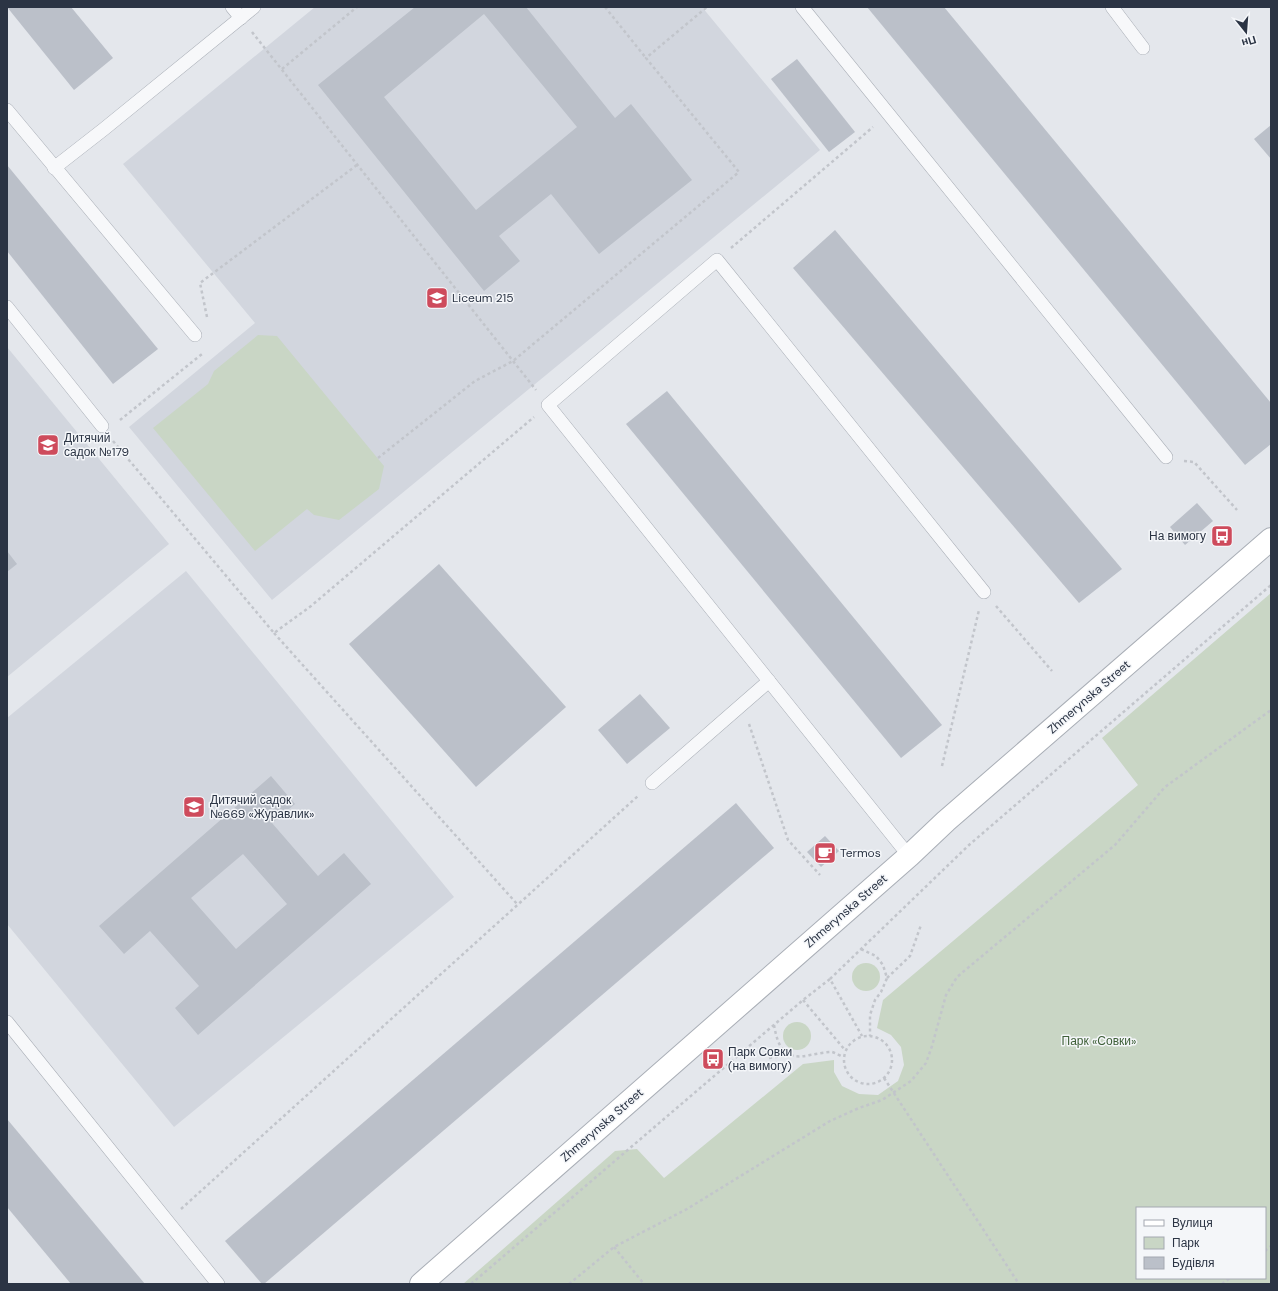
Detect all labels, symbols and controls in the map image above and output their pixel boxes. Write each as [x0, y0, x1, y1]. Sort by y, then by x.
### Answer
north arrow [1226, 12, 1266, 52]
text: Пн [1240, 33, 1258, 50]
school or university icon: Liceum 215 [424, 285, 450, 311]
place label: Liceum 215 [452, 290, 514, 306]
place label: Дитячий садок №179 [64, 430, 129, 460]
school or university icon: Дитячий садок №179 [35, 432, 61, 458]
bus stop icon: На вимогу [1209, 523, 1235, 549]
place label: На вимогу [1149, 528, 1206, 544]
street label: Zhmerynska Street [1044, 656, 1134, 737]
place label: Дитячий садок №669 «Журавлик» [210, 792, 315, 822]
school or university icon: Дитячий садок №669 «Журавлик» [181, 794, 207, 820]
cafe icon: Termos [812, 840, 838, 866]
place label: Termos [840, 845, 881, 861]
street label: Zhmerynska Street [801, 870, 891, 951]
park label: Парк «Совки» [1062, 1033, 1136, 1049]
place label: Парк Совки (на вимогу) [728, 1044, 792, 1074]
bus stop icon: Парк Совки (на вимогу) [700, 1046, 726, 1072]
street label: Zhmerynska Street [557, 1084, 647, 1165]
legend [1136, 1207, 1266, 1279]
text: Вулиця [1172, 1215, 1213, 1231]
text: Парк [1172, 1235, 1200, 1251]
text: Будівля [1172, 1255, 1214, 1271]

